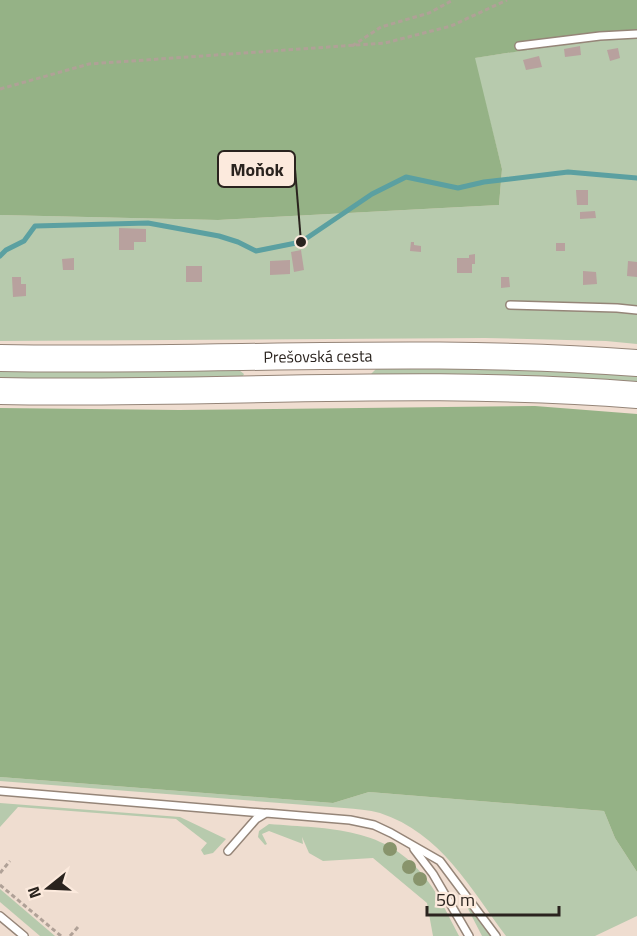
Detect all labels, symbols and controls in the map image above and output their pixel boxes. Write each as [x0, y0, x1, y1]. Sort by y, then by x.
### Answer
callout: Moňok [218, 151, 295, 187]
text: Moňok [230, 156, 285, 183]
street label: Prešovská cesta [263, 344, 373, 369]
north arrow [18, 858, 78, 918]
scale bar [427, 879, 559, 917]
text: N [21, 884, 47, 902]
text: 50 m [436, 886, 475, 913]

